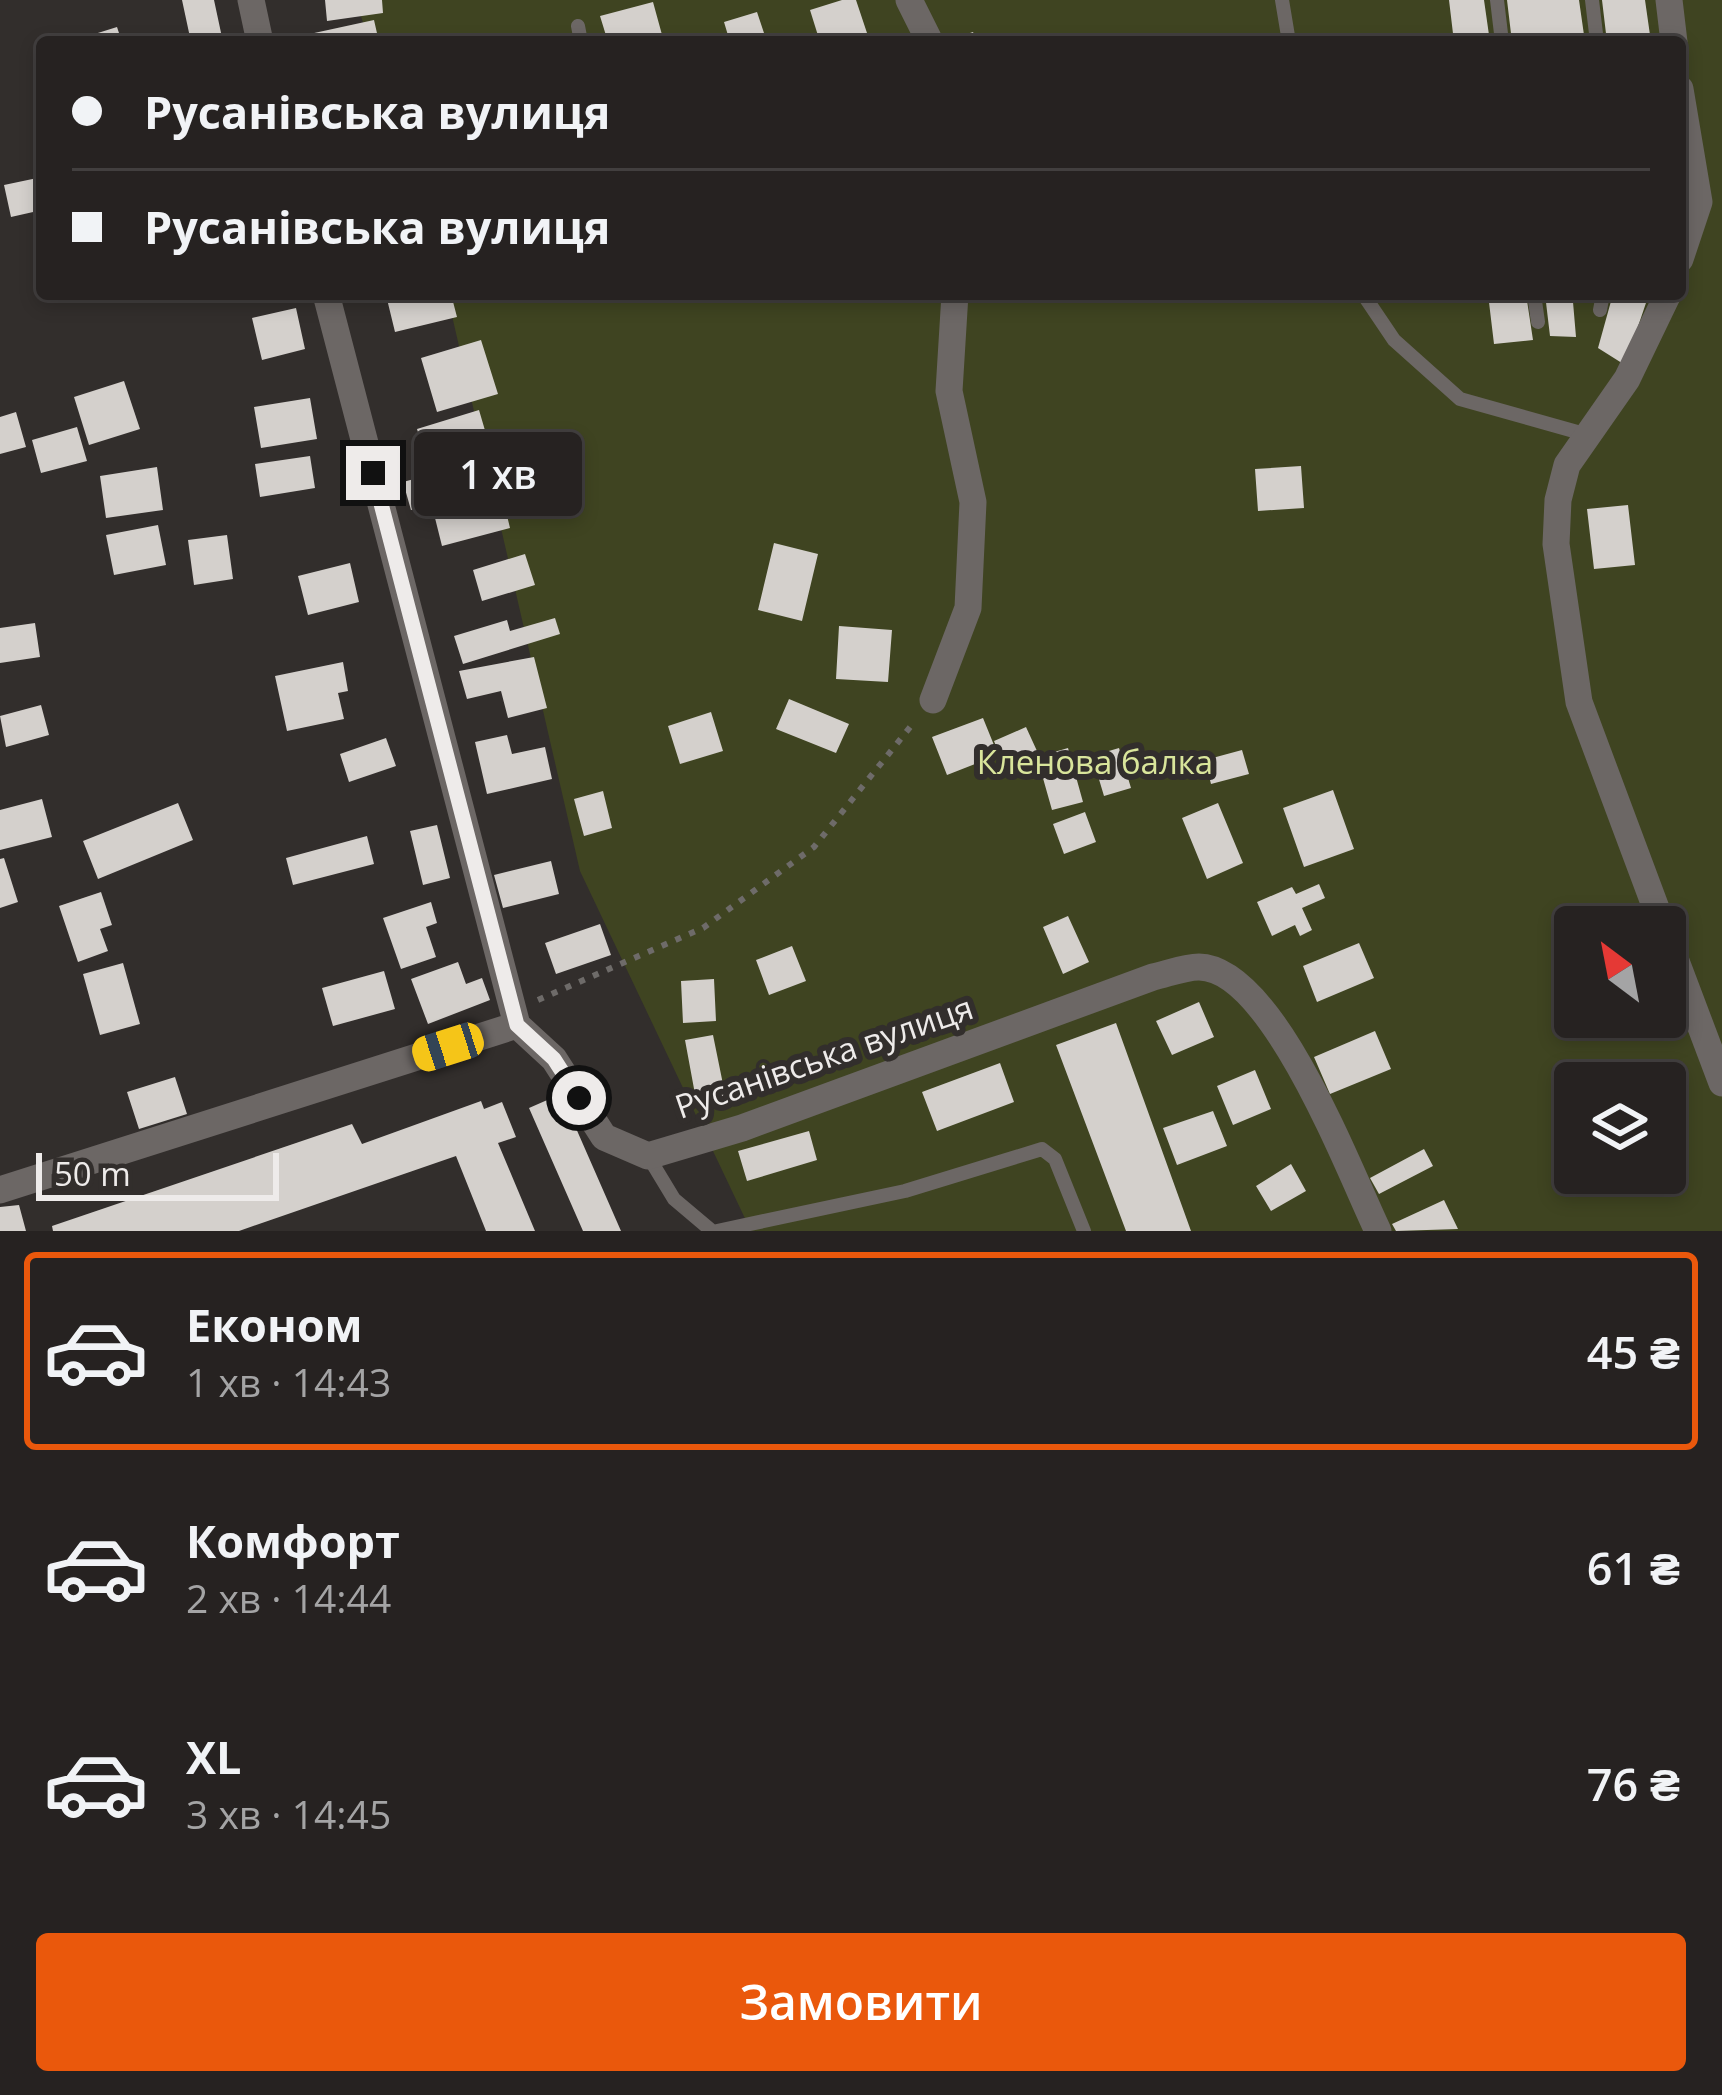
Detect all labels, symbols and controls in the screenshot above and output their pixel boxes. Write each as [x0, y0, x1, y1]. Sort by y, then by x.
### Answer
text: Русанівська вулиця [144, 81, 610, 142]
text: Русанівська вулиця [144, 196, 610, 257]
callout: 1 хв [415, 431, 583, 515]
route end [346, 446, 400, 500]
text: 1 хв [459, 447, 537, 500]
park label: Кленова балка [977, 739, 1213, 784]
north arrow [1554, 906, 1686, 1038]
map controls [1554, 906, 1686, 1194]
street label: Русанівська вулиця [669, 984, 979, 1129]
car [408, 1019, 488, 1075]
button: layers [1554, 1062, 1686, 1194]
route start [552, 1071, 606, 1125]
scale bar [36, 1147, 279, 1200]
text: 50 m [54, 1151, 131, 1196]
text: Економ [186, 1294, 363, 1355]
icon: car [42, 1297, 150, 1405]
text: 45 ₴ [1587, 1321, 1680, 1382]
text: 1 хв · 14:43 [186, 1355, 391, 1408]
text: Комфорт [186, 1510, 400, 1571]
icon: car [42, 1513, 150, 1621]
text: 61 ₴ [1587, 1537, 1680, 1598]
text: 2 хв · 14:44 [186, 1571, 391, 1624]
text: XL [186, 1726, 241, 1787]
icon: car [42, 1729, 150, 1837]
text: 76 ₴ [1587, 1753, 1680, 1814]
text: 3 хв · 14:45 [186, 1787, 391, 1840]
button: Замовити [36, 1933, 1686, 2071]

